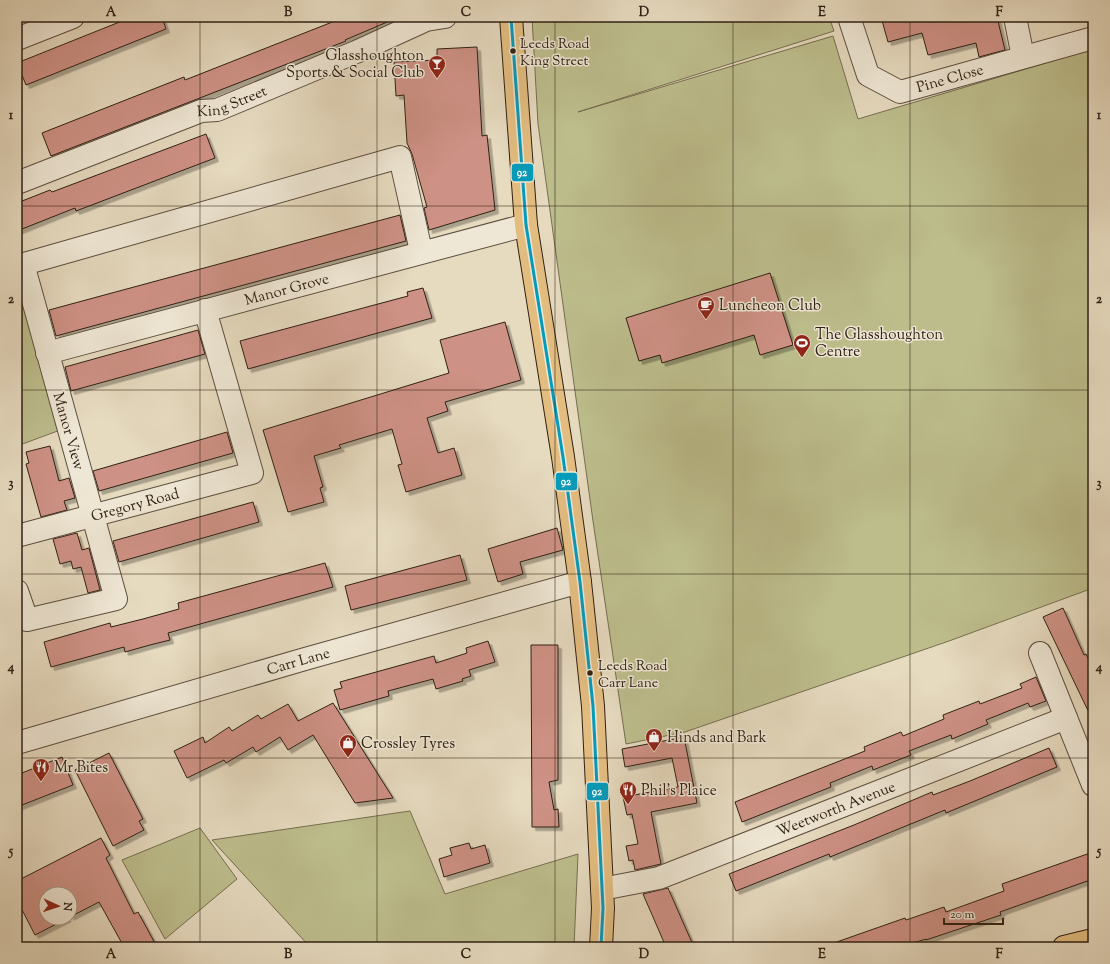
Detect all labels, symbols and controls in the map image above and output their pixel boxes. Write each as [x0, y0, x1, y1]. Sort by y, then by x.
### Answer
text: A [106, 4, 117, 22]
text: B [284, 4, 293, 22]
text: C [461, 4, 471, 22]
text: D [639, 4, 649, 22]
text: E [818, 4, 826, 22]
text: F [995, 4, 1003, 22]
place label: Leeds Road King Street [520, 35, 589, 72]
place label: Glasshoughton Sports & Social Club [286, 46, 424, 84]
marker: Leeds Road King Street [508, 46, 518, 56]
bar icon: Glasshoughton Sports & Social Club [427, 54, 447, 79]
street label: Pine Close [914, 60, 986, 99]
street label: King Street [196, 81, 271, 123]
text: 1 [9, 107, 14, 125]
text: 1 [1097, 107, 1102, 125]
line badge: 92 [511, 163, 534, 182]
text: 92 [517, 165, 528, 181]
street label: Manor Grove [242, 269, 332, 312]
text: 2 [8, 291, 15, 309]
text: 2 [1096, 291, 1103, 309]
cafe icon: Luncheon Club [696, 295, 716, 320]
place label: Luncheon Club [719, 296, 821, 317]
place label: The Glasshoughton Centre [815, 325, 943, 363]
sports icon: The Glasshoughton Centre [792, 333, 812, 358]
street label: Manor View [46, 390, 89, 473]
line badge: 92 [555, 472, 578, 491]
text: 92 [561, 474, 572, 490]
text: 3 [8, 475, 14, 493]
text: 3 [1096, 475, 1102, 493]
street label: Gregory Road [89, 484, 182, 528]
street label: Carr Lane [265, 643, 333, 682]
place label: Leeds Road Carr Lane [598, 657, 667, 694]
text: 4 [7, 659, 15, 677]
text: 4 [1095, 659, 1103, 677]
marker: Leeds Road Carr Lane [585, 668, 595, 678]
shop icon: Hinds and Bark [644, 727, 664, 752]
place label: Hinds and Bark [667, 728, 767, 749]
shop icon: Crossley Tyres [338, 733, 358, 758]
place label: Crossley Tyres [361, 734, 455, 755]
restaurant icon: Mr Bites [31, 757, 51, 782]
place label: Mr Bites [54, 758, 108, 779]
street label: Weetworth Avenue [774, 777, 899, 843]
restaurant icon: Phil's Plaice [618, 780, 638, 805]
place label: Phil's Plaice [641, 781, 717, 802]
line badge: 92 [586, 782, 609, 801]
text: 92 [592, 784, 603, 800]
text: 5 [8, 843, 14, 861]
text: 5 [1096, 843, 1102, 861]
north arrow [38, 886, 78, 926]
scale bar [944, 900, 1003, 926]
text: N [59, 901, 75, 911]
text: 20 m [950, 906, 975, 924]
text: A [106, 946, 117, 964]
text: B [284, 946, 293, 964]
text: C [461, 946, 471, 964]
text: D [639, 946, 649, 964]
text: E [818, 946, 826, 964]
text: F [995, 946, 1003, 964]

